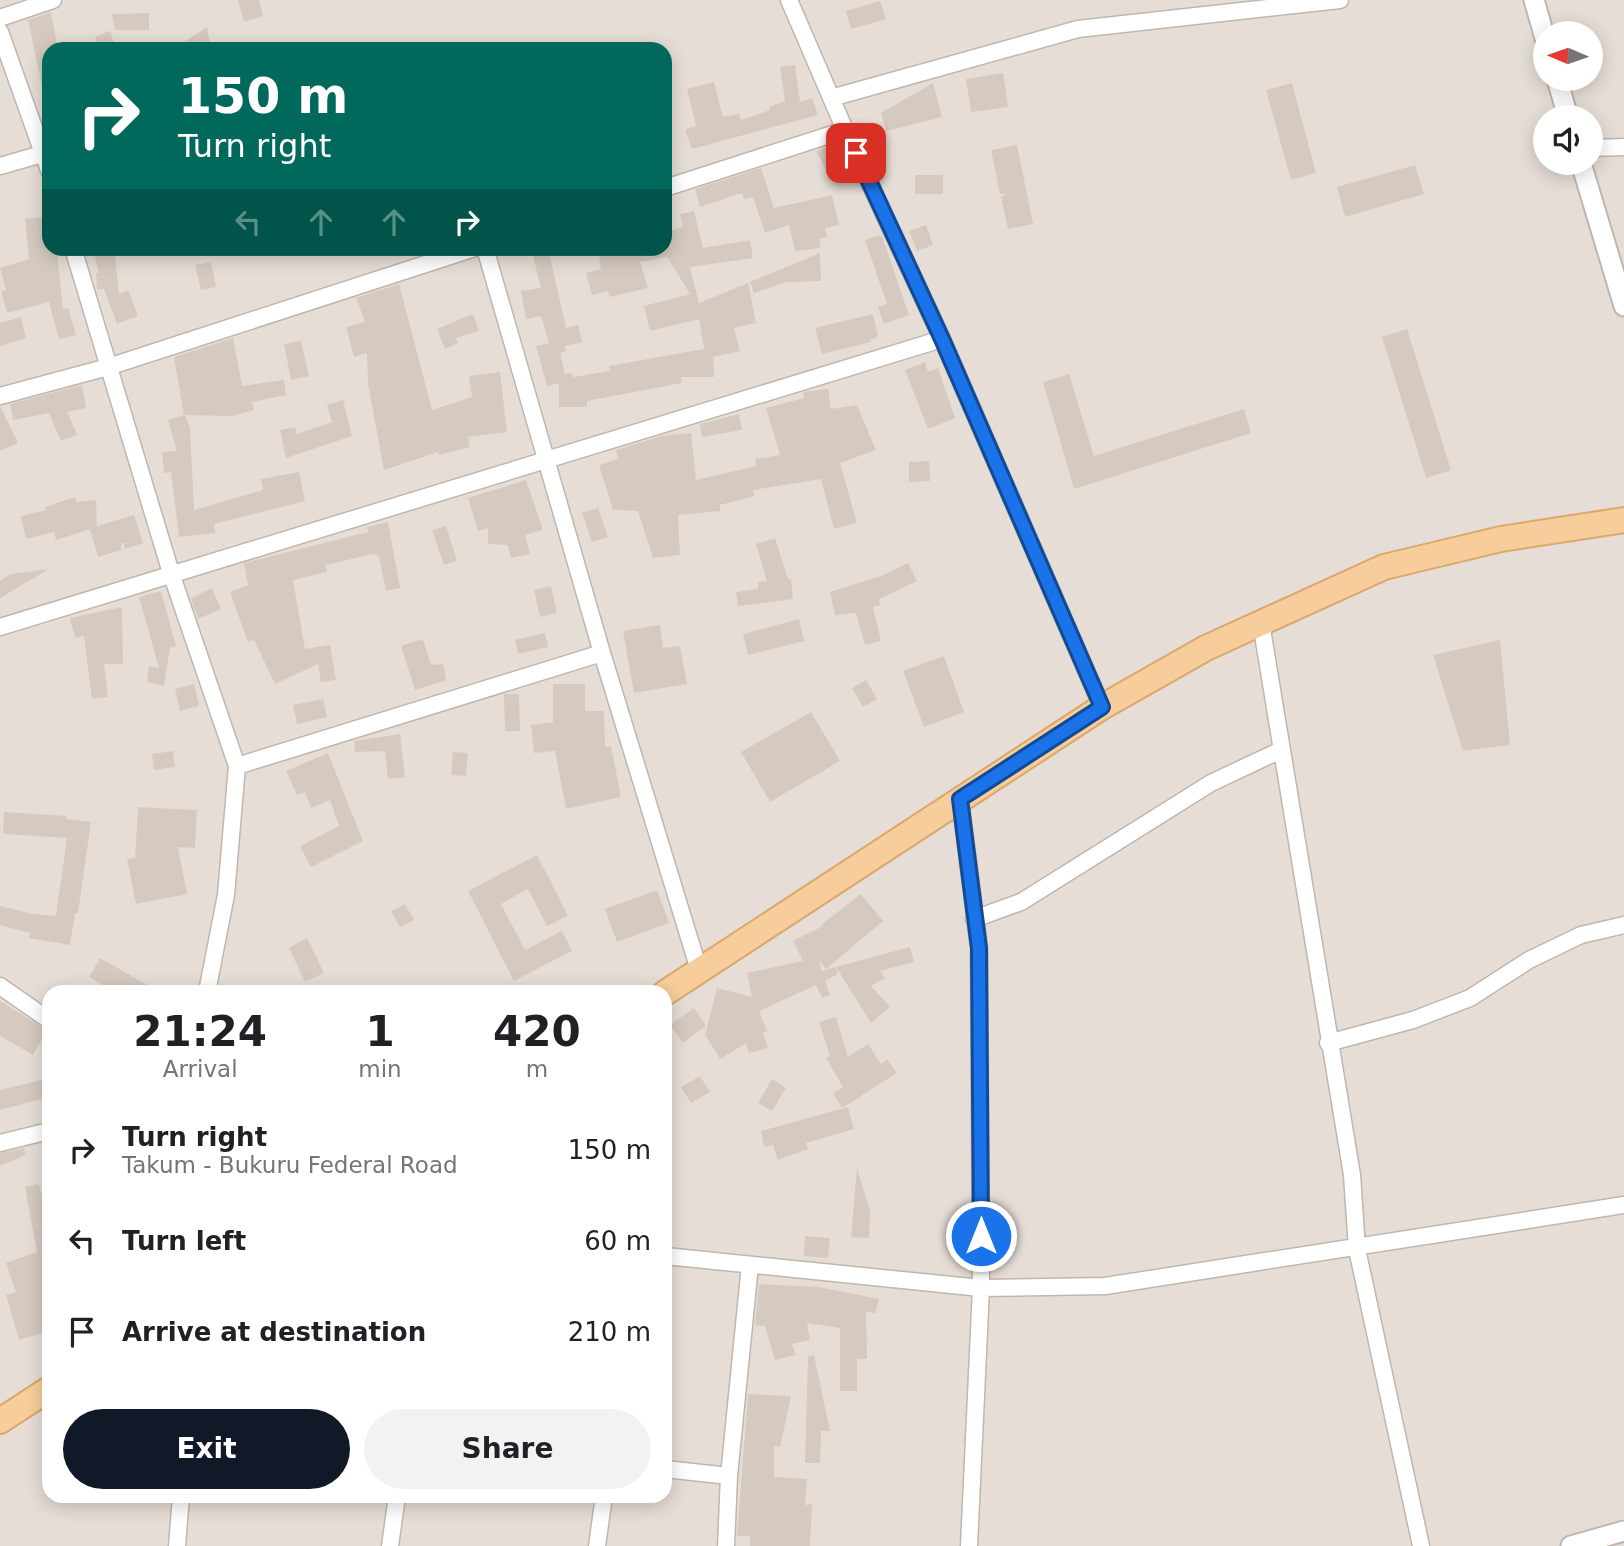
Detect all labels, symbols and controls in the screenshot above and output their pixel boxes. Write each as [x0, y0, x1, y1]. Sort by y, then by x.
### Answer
north arrow [1533, 21, 1603, 91]
map controls [1533, 21, 1603, 175]
text: 150 m [178, 68, 348, 125]
icon: right [63, 70, 154, 161]
button: sound [1533, 105, 1603, 175]
pin [826, 123, 886, 183]
text: Turn right [178, 127, 331, 165]
icon: arrive [837, 134, 875, 172]
icon: left [229, 203, 267, 241]
icon: ahead [302, 203, 340, 241]
icon: ahead [375, 203, 413, 241]
icon: right [448, 203, 486, 241]
text: 21:24 [133, 1007, 267, 1056]
text: 1 [365, 1007, 395, 1056]
text: 420 [493, 1007, 581, 1056]
text: Arrival [163, 1056, 238, 1082]
text: min [358, 1056, 402, 1082]
text: m [526, 1056, 548, 1082]
text: Turn right [122, 1122, 267, 1152]
icon: right [63, 1131, 101, 1169]
text: 150 m [568, 1135, 651, 1165]
text: Takum - Bukuru Federal Road [122, 1152, 458, 1178]
position arrow [944, 1199, 1018, 1273]
icon: left [63, 1222, 101, 1260]
text: Turn left [122, 1226, 246, 1256]
text: 60 m [584, 1226, 651, 1256]
icon: arrive [63, 1313, 101, 1351]
text: Arrive at destination [122, 1317, 426, 1347]
text: 210 m [568, 1317, 651, 1347]
button: Exit [63, 1409, 350, 1489]
button: Share [364, 1409, 651, 1489]

